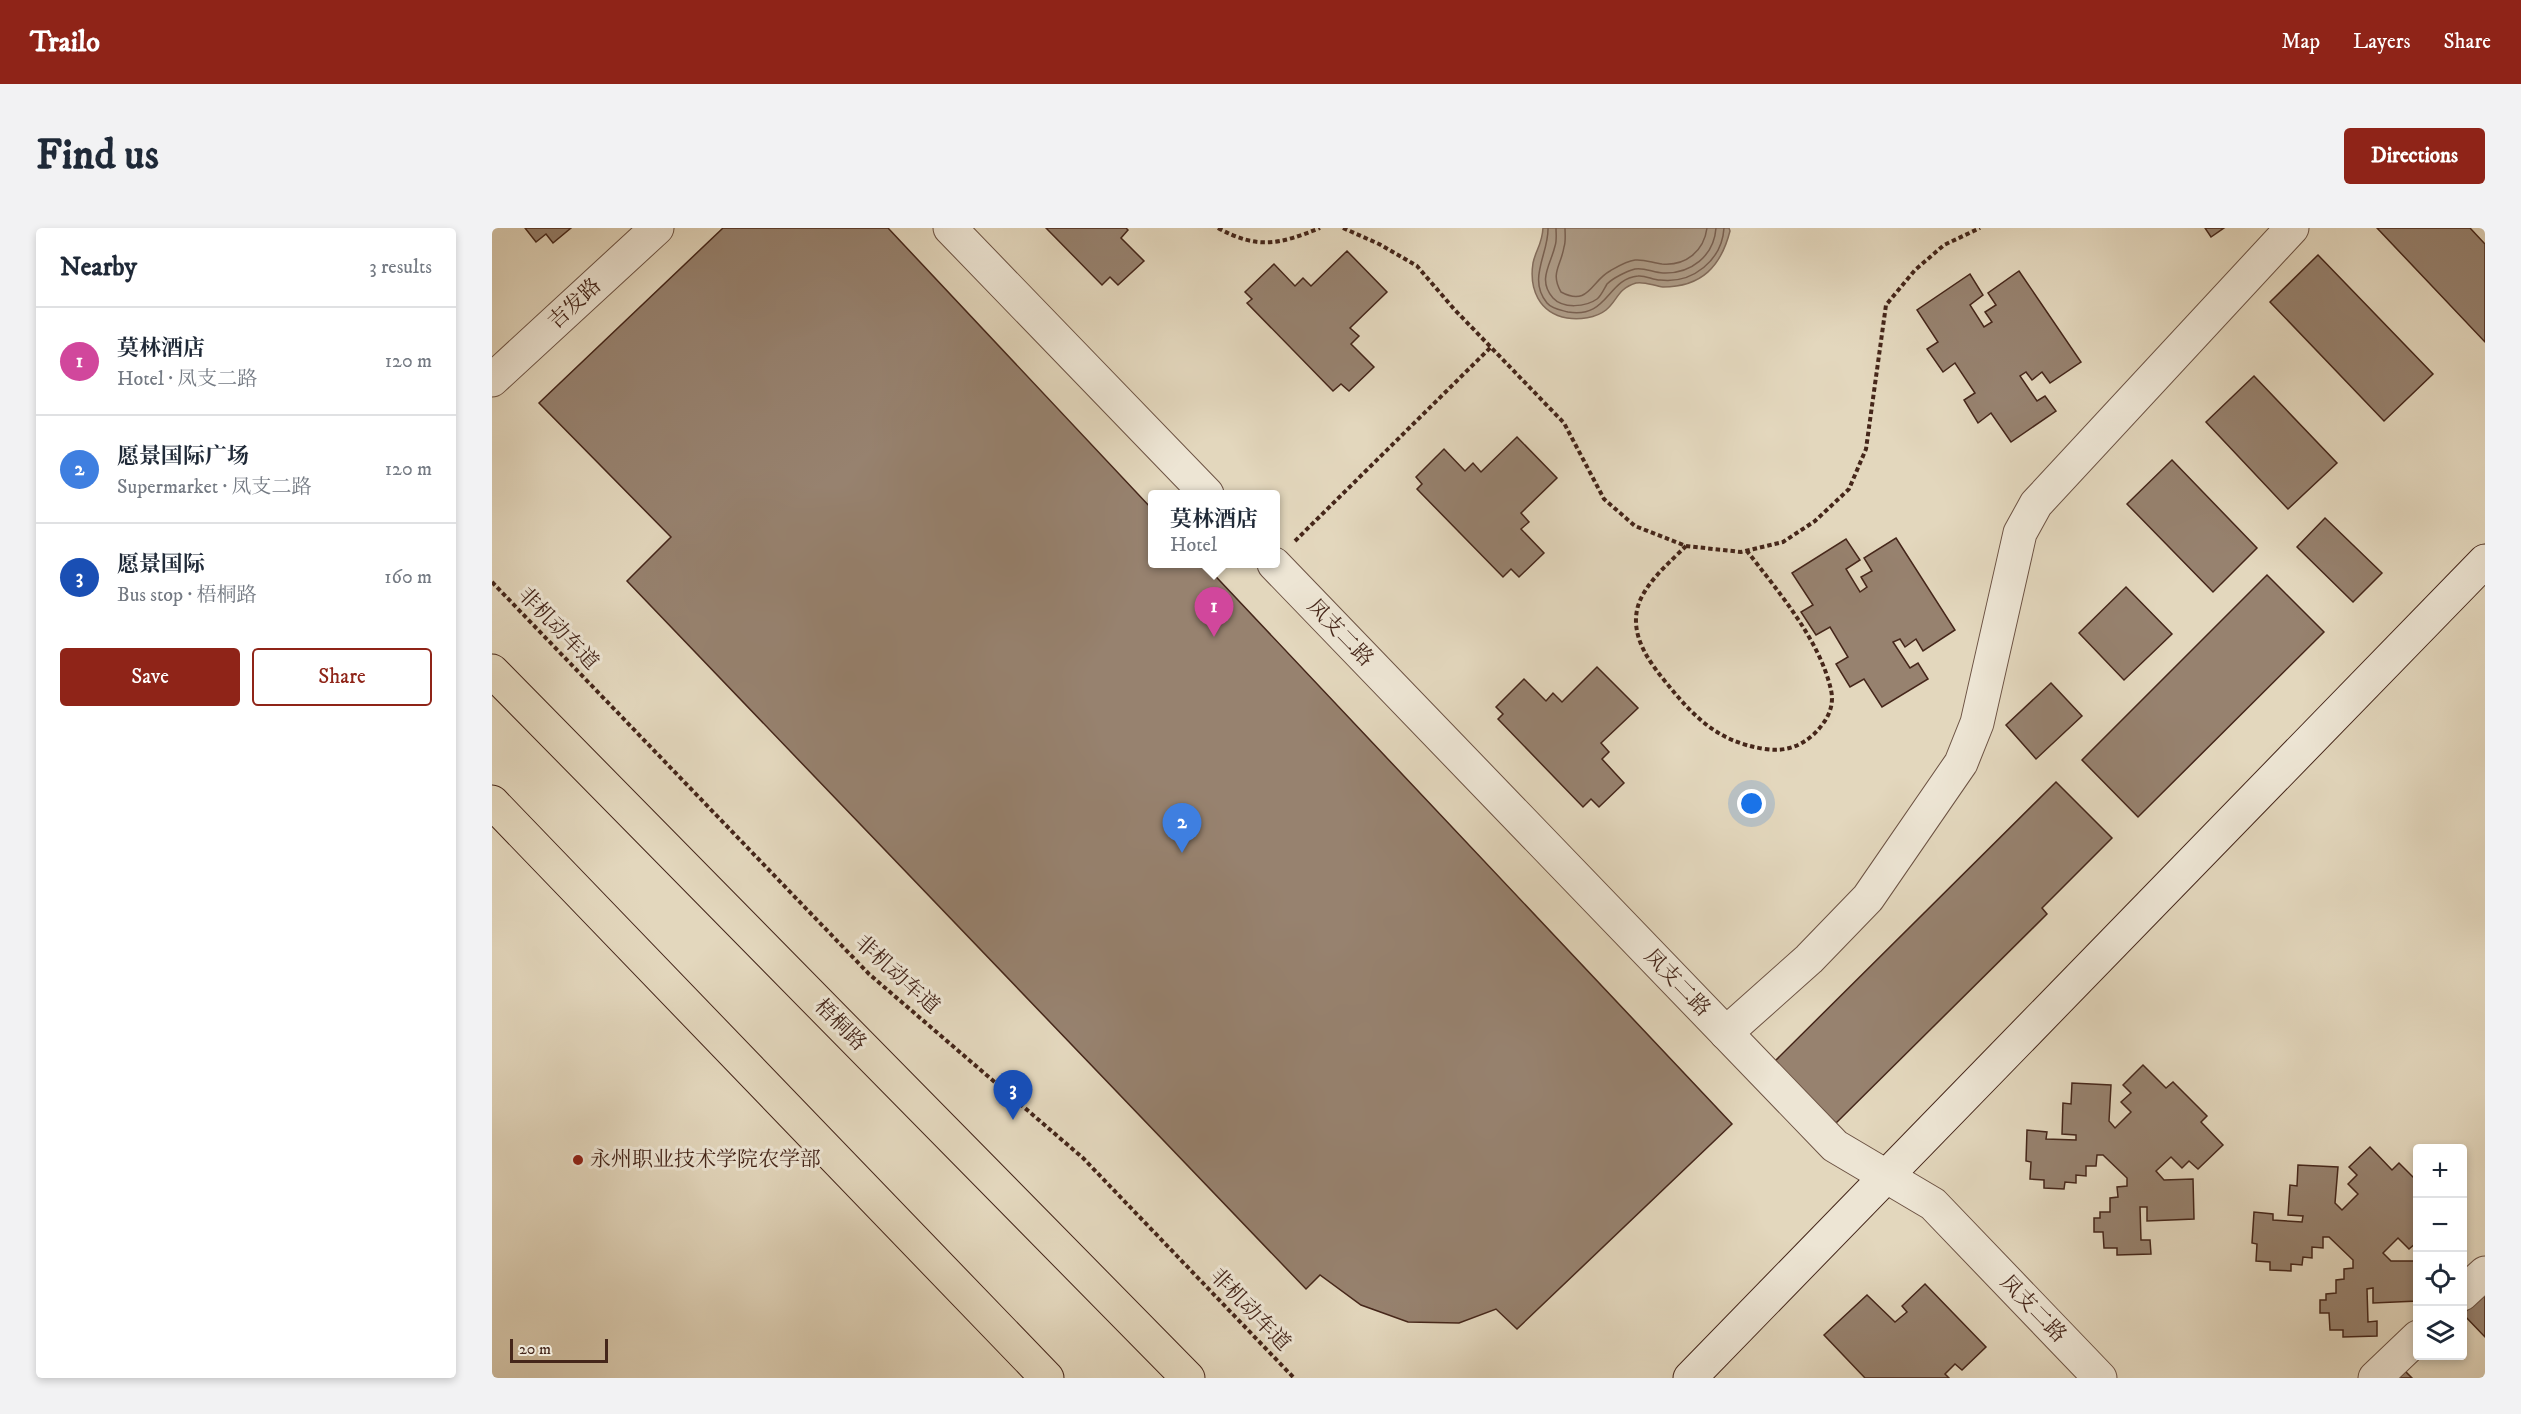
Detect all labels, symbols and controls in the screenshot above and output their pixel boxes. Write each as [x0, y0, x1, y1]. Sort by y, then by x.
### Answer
text: Trailo [30, 25, 100, 60]
text: Map [2281, 29, 2320, 55]
text: Layers [2353, 29, 2411, 55]
text: Share [2444, 29, 2491, 55]
button: Directions [2344, 128, 2485, 184]
text: Find us [36, 130, 159, 182]
text: Nearby [60, 251, 137, 284]
text: 3 results [369, 255, 432, 280]
street label: 吉发路 [543, 273, 607, 335]
text: 莫林酒店 [117, 335, 205, 362]
text: 1 [76, 349, 83, 374]
text: 120 m [385, 349, 432, 374]
text: Hotel · 凤支二路 [117, 367, 257, 392]
text: 愿景国际广场 [117, 443, 249, 470]
text: 2 [75, 457, 84, 482]
text: 120 m [385, 457, 432, 482]
text: Supermarket · 凤支二路 [117, 475, 312, 500]
popup [1148, 490, 1280, 568]
text: 莫林酒店 [1170, 506, 1258, 533]
text: Hotel [1170, 533, 1217, 558]
text: 愿景国际 [117, 551, 205, 578]
text: 3 [76, 565, 83, 590]
text: 160 m [384, 565, 432, 590]
street label: 非机动车道 [512, 582, 604, 676]
text: Bus stop · 梧桐路 [117, 583, 257, 608]
pin: 1 [1194, 588, 1234, 637]
street label: 凤支二路 [1301, 594, 1379, 672]
button: Save [60, 648, 240, 706]
button: Share [252, 648, 432, 706]
your location [1737, 789, 1766, 818]
pin: 2 [1162, 804, 1202, 853]
street label: 非机动车道 [849, 930, 945, 1020]
street label: 凤支二路 [1638, 944, 1716, 1022]
street label: 梧桐路 [809, 994, 871, 1056]
pin: 3 [994, 1070, 1032, 1120]
map controls [2413, 1144, 2467, 1360]
button: + [2413, 1144, 2467, 1198]
place label: 永州职业技术学院农学部 [590, 1147, 821, 1173]
marker: 永州职业技术学院农学部 [571, 1153, 585, 1167]
button: − [2413, 1198, 2467, 1252]
button: locate [2413, 1252, 2467, 1306]
street label: 非机动车道 [1204, 1263, 1296, 1357]
street label: 凤支二路 [1994, 1270, 2072, 1348]
button: layers [2413, 1306, 2467, 1360]
scale bar [510, 1336, 608, 1364]
text: 20 m [519, 1339, 551, 1359]

